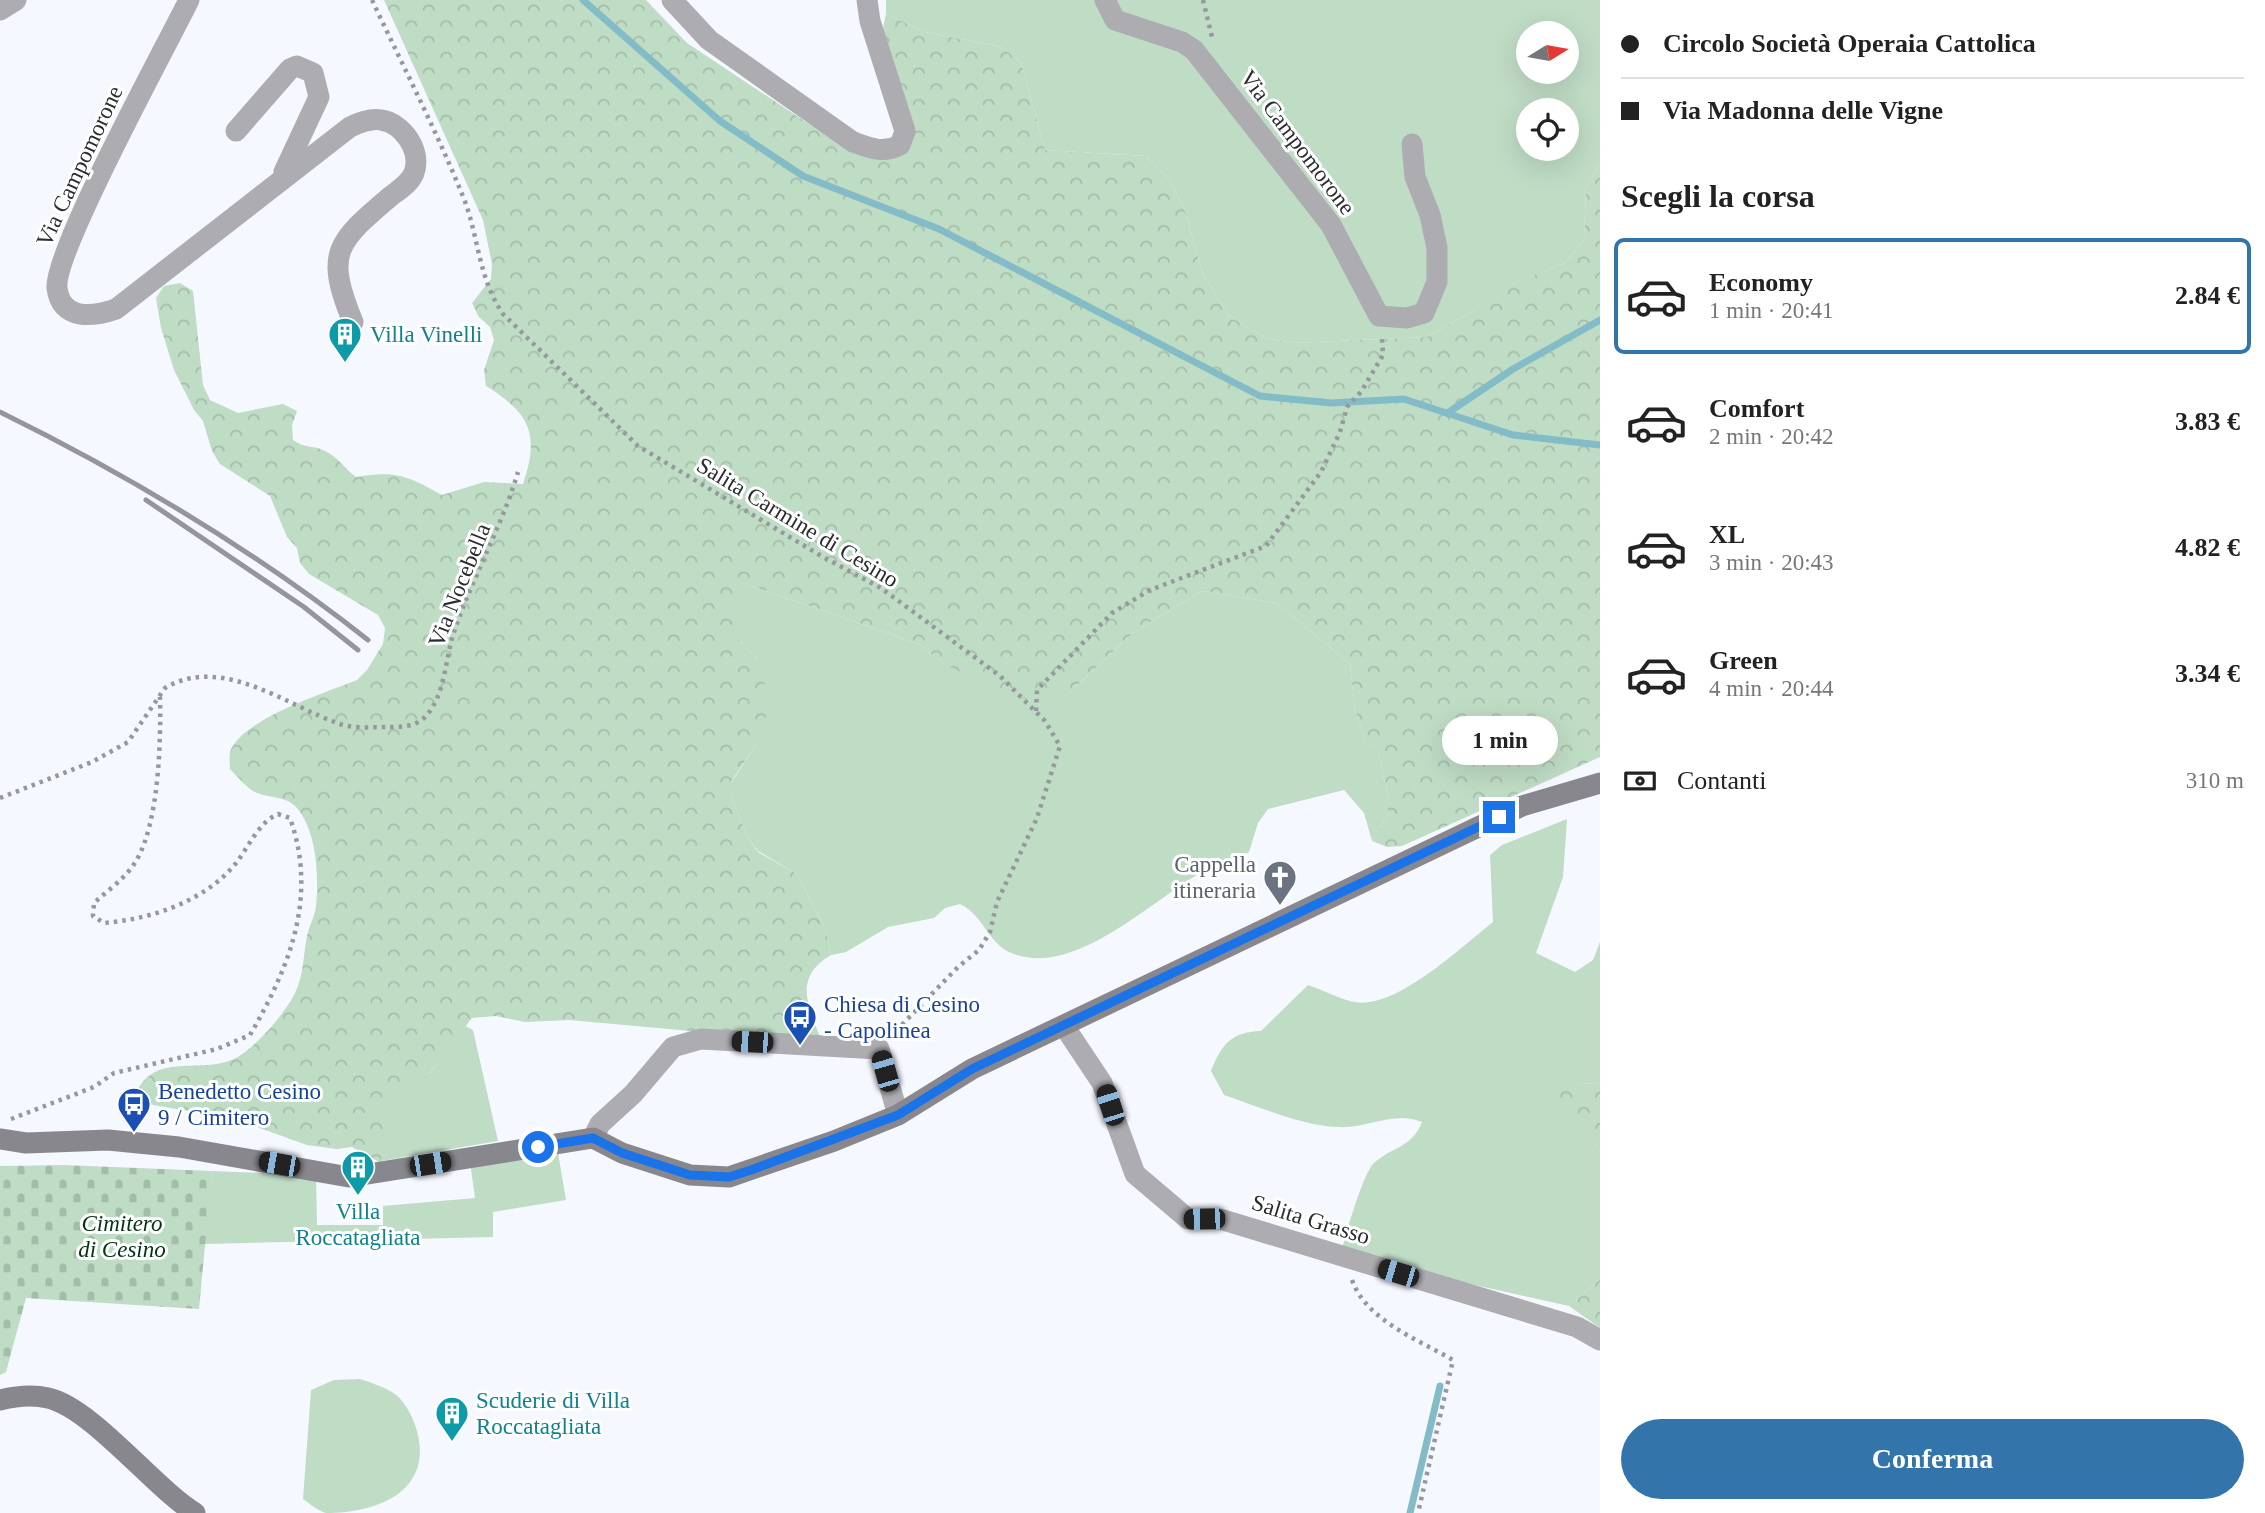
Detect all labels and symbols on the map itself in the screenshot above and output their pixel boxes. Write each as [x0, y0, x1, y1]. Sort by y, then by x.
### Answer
north arrow [1516, 21, 1578, 84]
street label: Via Campomorone [1235, 65, 1360, 219]
street label: Via Campomorone [31, 82, 128, 250]
building icon: Villa Vinelli [326, 315, 364, 364]
place label: Villa Vinelli [370, 322, 482, 347]
street label: Salita Carmine di Cesino [692, 452, 903, 593]
street label: Via Nocebella [423, 520, 496, 651]
callout: 1 min [1441, 716, 1557, 764]
route end [1483, 801, 1515, 833]
place label: Cappella itineraria [1173, 852, 1256, 903]
church icon: Cappella itineraria [1261, 858, 1299, 907]
place label: Chiesa di Cesino - Capolinea [824, 992, 980, 1043]
bus stop icon: Chiesa di Cesino - Capolinea [781, 998, 819, 1047]
car [731, 1031, 774, 1053]
car [870, 1048, 901, 1094]
place label: Benedetto Cesino 9 / Cimitero [158, 1079, 321, 1130]
car [1094, 1082, 1127, 1128]
bus stop icon: Benedetto Cesino 9 / Cimitero [115, 1085, 153, 1134]
route start [522, 1131, 554, 1163]
building icon: Villa Roccatagliata [339, 1148, 377, 1197]
car [257, 1150, 302, 1178]
car [408, 1150, 453, 1178]
street label: Salita Grasso [1249, 1190, 1373, 1249]
place label: Villa Roccatagliata [295, 1199, 421, 1250]
car [1183, 1208, 1226, 1230]
park label: Cimitero di Cesino [78, 1211, 166, 1262]
car [1375, 1257, 1422, 1289]
place label: Scuderie di Villa Roccatagliata [476, 1388, 630, 1439]
building icon: Scuderie di Villa Roccatagliata [433, 1394, 471, 1443]

